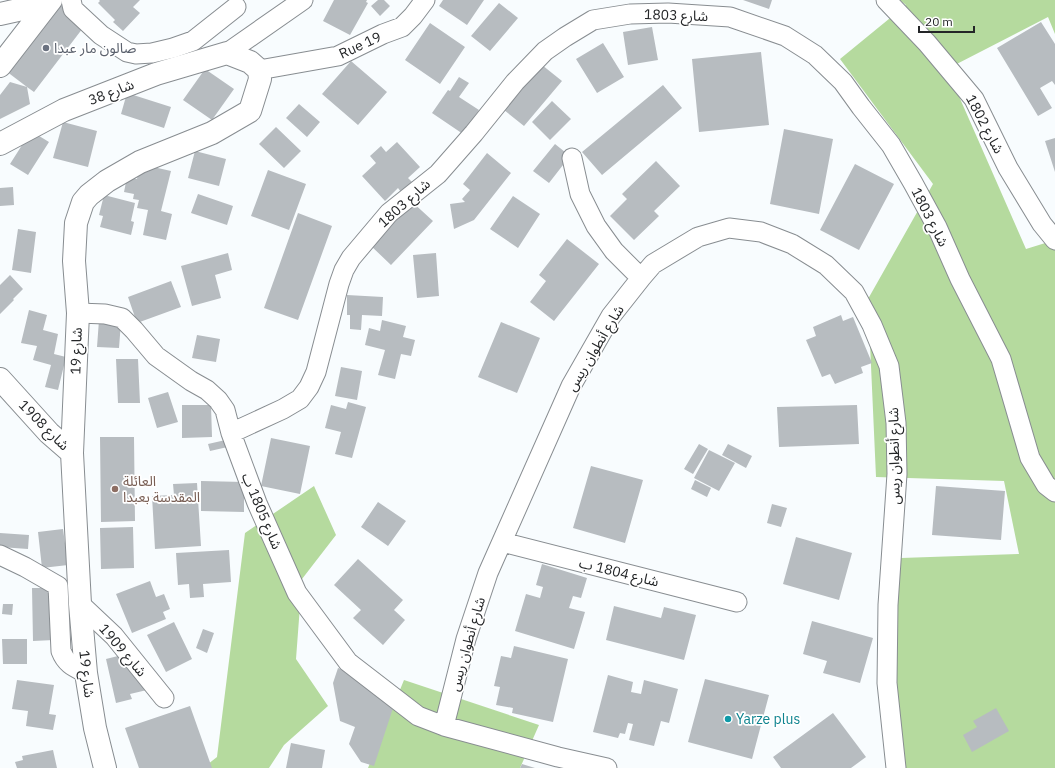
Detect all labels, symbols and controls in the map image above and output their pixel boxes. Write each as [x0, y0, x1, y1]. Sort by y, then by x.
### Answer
street label: شارع 1803 [644, 5, 708, 27]
scale bar [919, 8, 974, 34]
text: 20 m [925, 14, 953, 29]
street label: Rue 19 [336, 27, 384, 63]
place label: صالون مار عبدا [54, 39, 137, 57]
marker: صالون مار عبدا [41, 43, 51, 53]
street label: شارع 38 [86, 75, 137, 111]
street label: شارع 1802 [960, 91, 1008, 158]
street label: شارع 1803 [374, 175, 435, 233]
street label: شارع 1803 [906, 184, 953, 251]
street label: شارع أنطوان ريس [562, 302, 629, 395]
street label: شارع 19 [66, 327, 88, 375]
street label: شارع 1908 [14, 396, 73, 455]
street label: شارع أنطوان ريس [884, 407, 906, 505]
street label: شارع 1805 ب [236, 470, 286, 553]
place label: العائلة المقدسة بعبدا [123, 472, 200, 506]
marker: العائلة المقدسة بعبدا [110, 484, 120, 494]
street label: شارع 1804 ب [577, 553, 661, 593]
street label: شارع أنطوان ريس [445, 595, 491, 694]
street label: شارع 1909 [94, 620, 151, 681]
street label: شارع 19 [73, 649, 99, 699]
place label: Yarze plus [736, 710, 800, 728]
marker: Yarze plus [723, 714, 733, 724]

